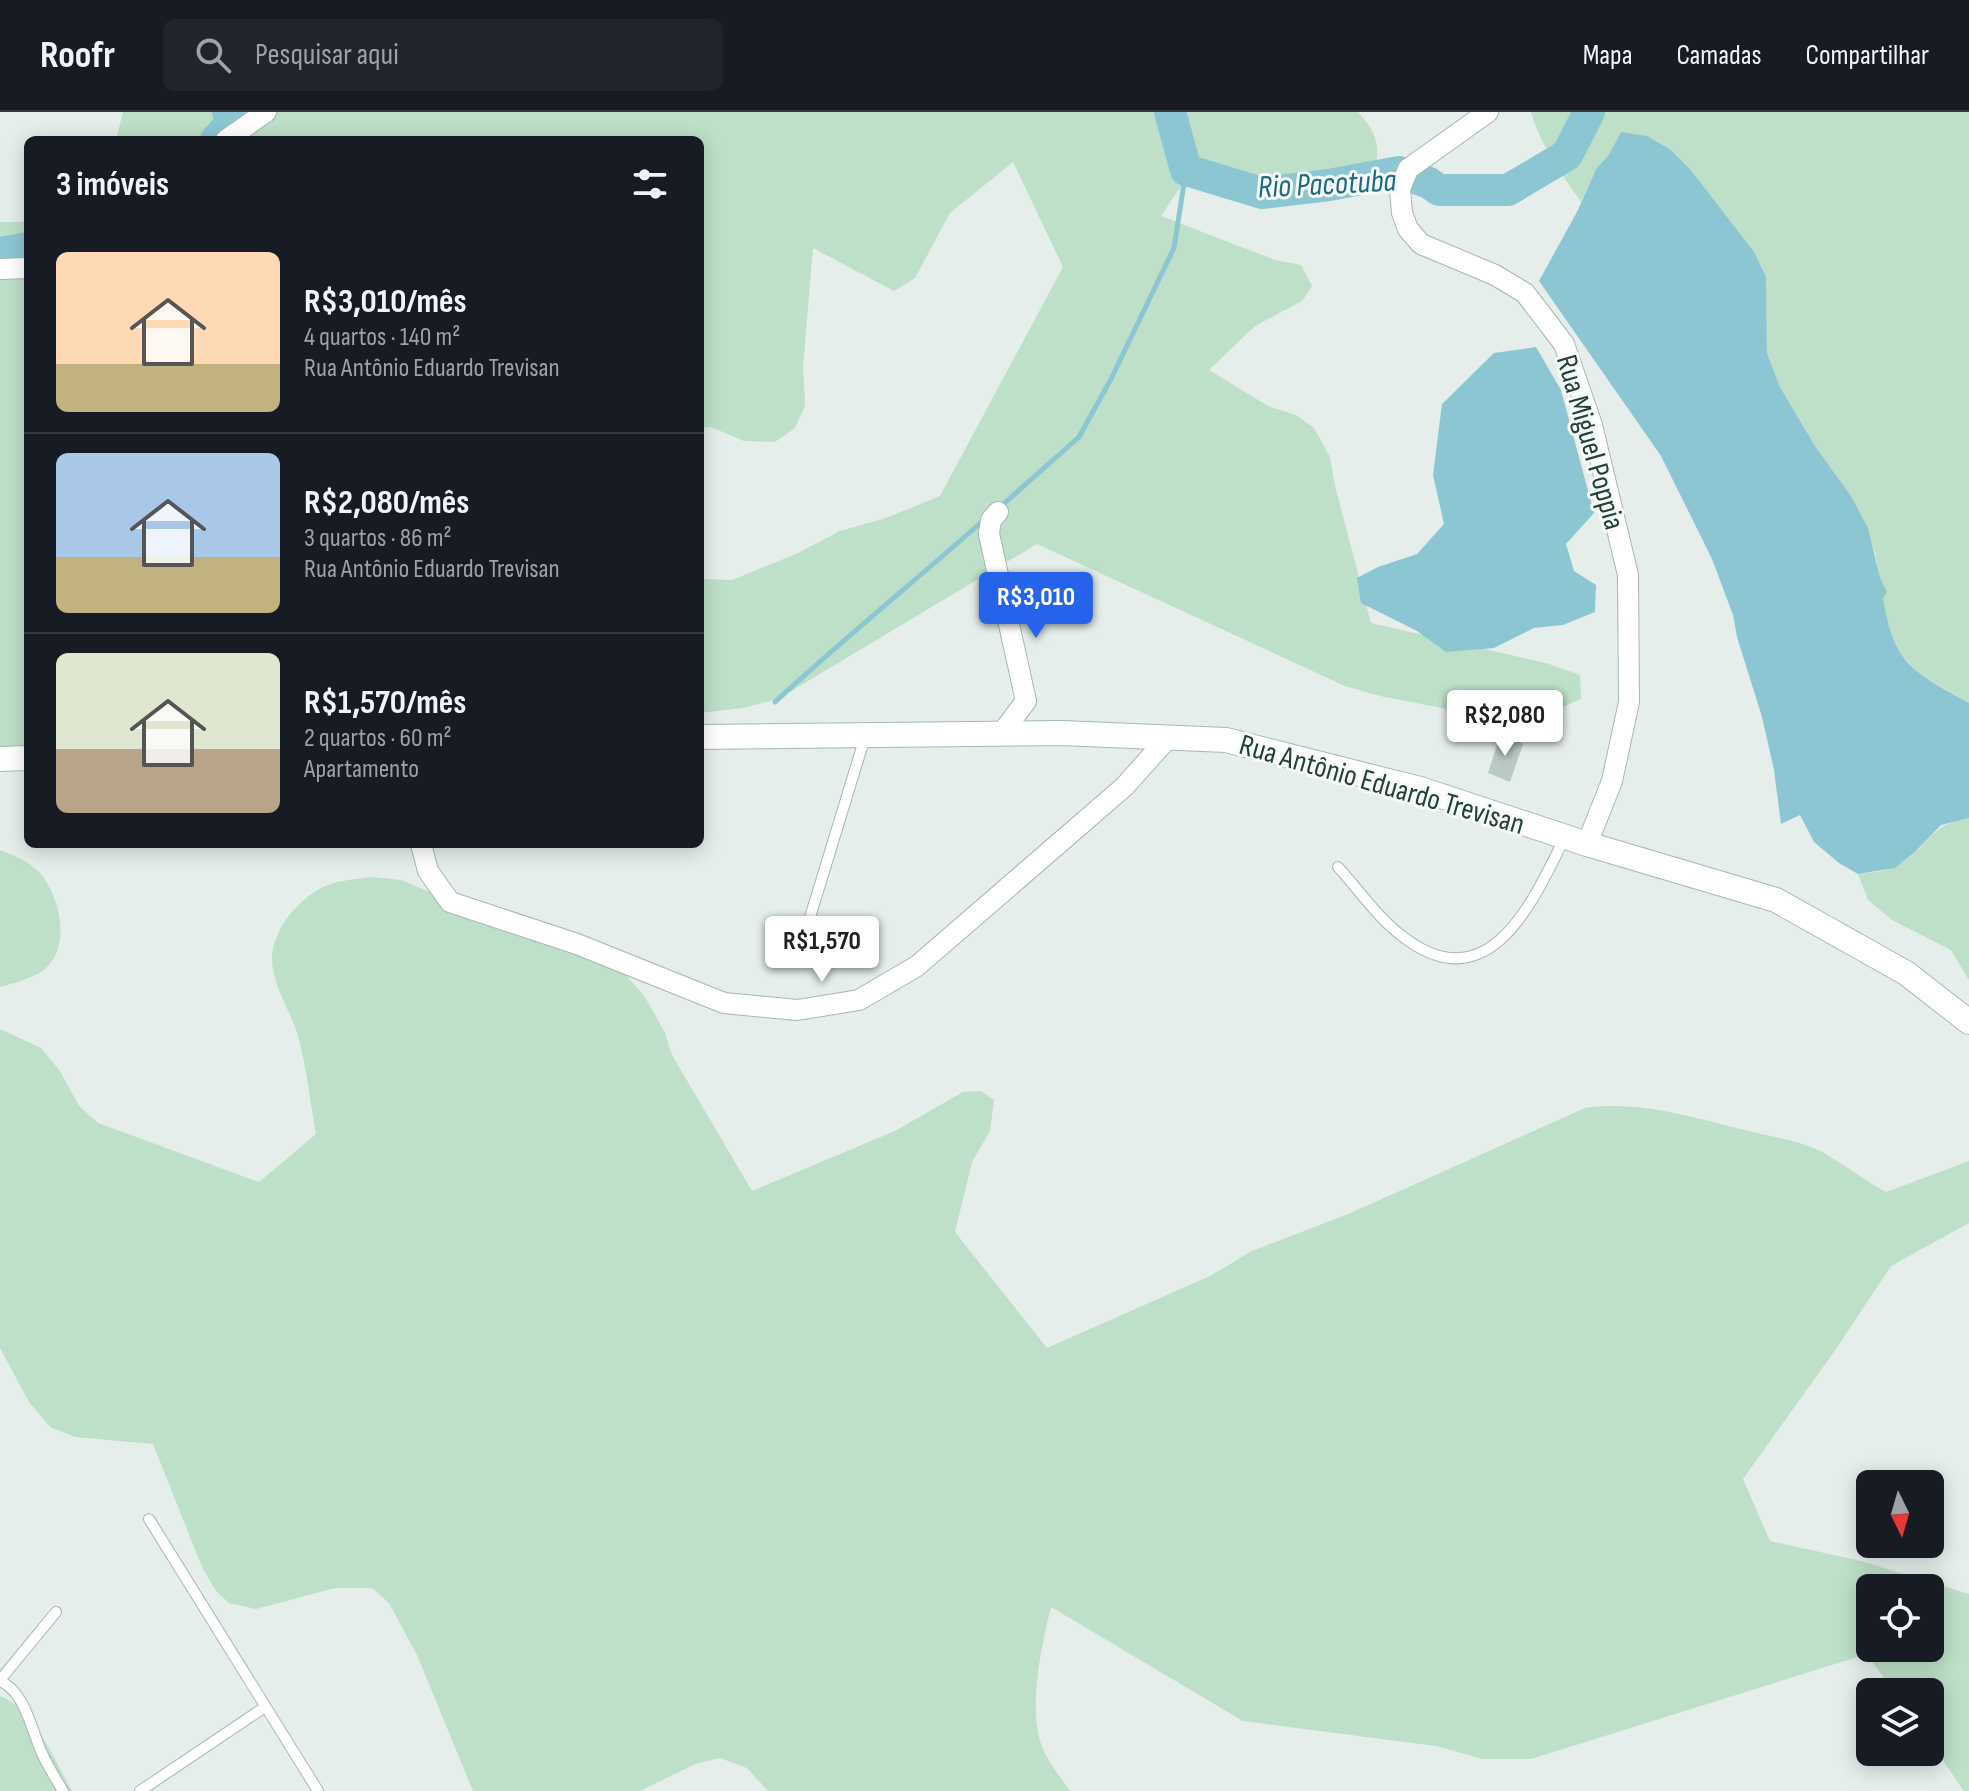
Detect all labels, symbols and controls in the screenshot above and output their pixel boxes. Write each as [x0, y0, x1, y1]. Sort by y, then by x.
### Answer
search box [163, 19, 723, 91]
text: Roofr [40, 33, 115, 78]
icon: search [191, 33, 235, 77]
text: Pesquisar aqui [255, 37, 399, 73]
text: Mapa [1583, 39, 1632, 72]
text: Camadas [1676, 39, 1762, 72]
text: Compartilhar [1806, 39, 1929, 72]
water label: Rio Pacotuba [1257, 161, 1397, 208]
icon: filters [628, 162, 672, 206]
text: 3 imóveis [56, 164, 169, 205]
text: R$3,010/mês [304, 281, 467, 322]
icon: home [120, 284, 216, 380]
text: 4 quartos · 140 m² [304, 322, 460, 353]
street label: Rua Miguel Poppia [1548, 351, 1632, 534]
text: Rua Antônio Eduardo Trevisan [304, 353, 560, 384]
text: R$2,080/mês [304, 482, 469, 523]
icon: home [120, 485, 216, 581]
text: 3 quartos · 86 m² [304, 523, 451, 554]
text: Rua Antônio Eduardo Trevisan [304, 554, 560, 585]
pin: R$3,010 [962, 572, 1110, 640]
text: R$3,010 [997, 582, 1075, 613]
text: R$1,570/mês [304, 682, 466, 723]
icon: home [120, 685, 216, 781]
pin: R$2,080 [1431, 690, 1579, 758]
text: R$2,080 [1465, 700, 1545, 731]
text: 2 quartos · 60 m² [304, 723, 452, 754]
street label: Rua Antônio Eduardo Trevisan [1235, 727, 1528, 843]
text: Apartamento [304, 754, 419, 785]
pin: R$1,570 [748, 916, 896, 984]
text: R$1,570 [783, 926, 861, 957]
north arrow [1856, 1470, 1944, 1558]
map controls [1856, 1470, 1944, 1766]
button: locate [1856, 1574, 1944, 1662]
button: layers [1856, 1678, 1944, 1766]

